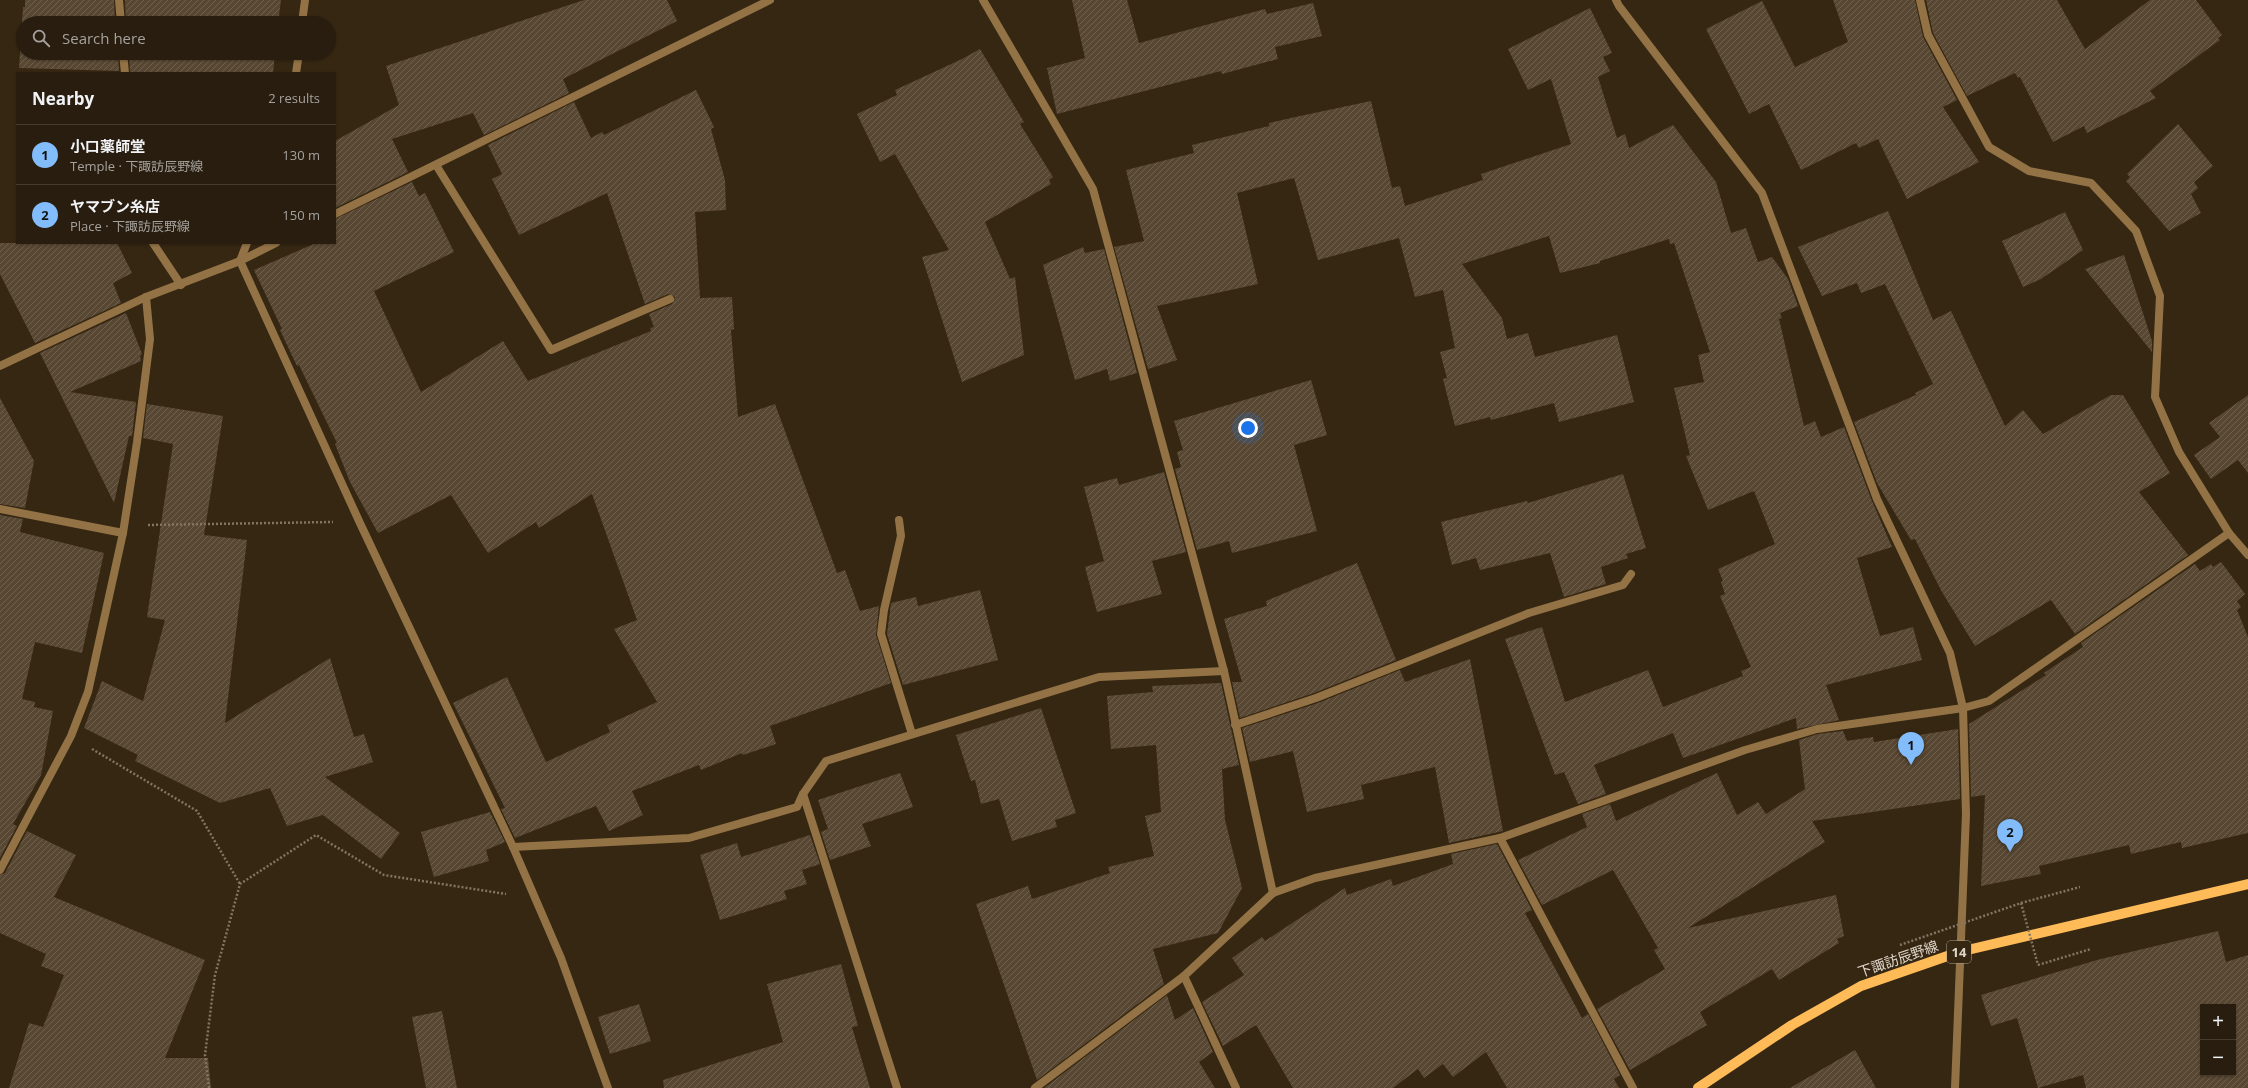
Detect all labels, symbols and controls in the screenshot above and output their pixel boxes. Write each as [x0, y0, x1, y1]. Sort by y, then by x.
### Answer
search box [16, 16, 336, 60]
icon: search [30, 27, 52, 49]
text: Search here [62, 28, 146, 48]
text: Nearby [32, 87, 94, 110]
text: 2 results [268, 89, 320, 107]
text: 小口薬師堂 [70, 136, 145, 156]
text: 1 [41, 146, 49, 164]
text: 130 m [282, 146, 320, 164]
text: Temple · 下諏訪辰野線 [70, 157, 203, 175]
text: ヤマブン糸店 [70, 196, 160, 216]
text: 2 [41, 206, 49, 224]
text: 150 m [282, 206, 320, 224]
text: Place · 下諏訪辰野線 [70, 217, 190, 235]
your location [1238, 418, 1258, 438]
pin: 1 [1898, 732, 1924, 765]
pin: 2 [1997, 819, 2023, 852]
street label: 下諏訪辰野線 [1855, 936, 1941, 981]
road number: 14 [1947, 941, 1971, 963]
map controls [2200, 1004, 2236, 1076]
button: + [2200, 1004, 2236, 1040]
button: − [2200, 1040, 2236, 1076]

